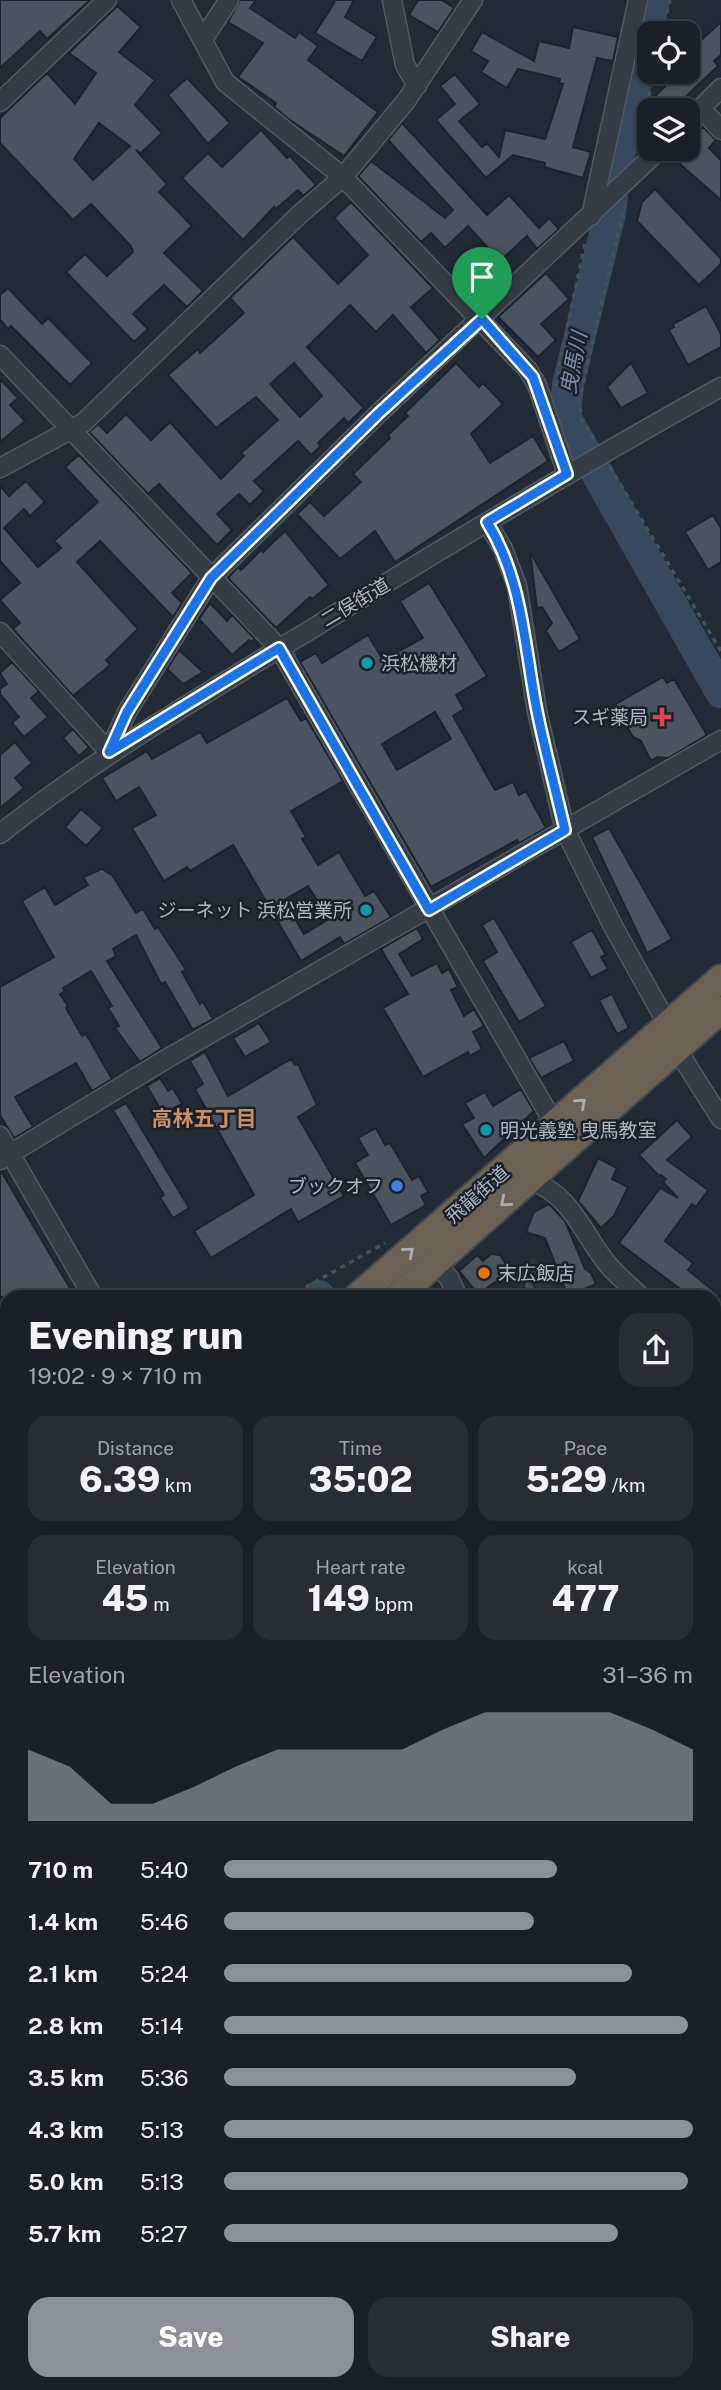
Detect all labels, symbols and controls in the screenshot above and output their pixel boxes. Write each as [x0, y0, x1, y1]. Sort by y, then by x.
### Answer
map controls [637, 21, 700, 161]
button: locate [637, 21, 700, 84]
button: layers [637, 98, 700, 161]
pin [452, 247, 512, 319]
icon: arrive [463, 258, 501, 296]
water label: 曳馬川 [555, 328, 592, 396]
street label: 二俣街道 [317, 573, 393, 631]
place label: 浜松機材 [381, 652, 457, 674]
marker: 浜松機材 [359, 655, 375, 671]
place label: スギ薬局 [572, 706, 648, 728]
marker: スギ薬局 [654, 709, 670, 725]
place label: ジーネット 浜松営業所 [157, 899, 352, 921]
marker: ジーネット 浜松営業所 [358, 902, 374, 918]
one-way arrow [572, 1099, 585, 1111]
district label: 高林五丁目 [152, 1106, 257, 1131]
place label: 明光義塾 曳馬教室 [500, 1119, 657, 1141]
marker: 明光義塾 曳馬教室 [478, 1122, 494, 1138]
street label: 飛龍街道 [441, 1161, 513, 1227]
place label: ブックオフ [288, 1175, 383, 1197]
marker: ブックオフ [389, 1178, 405, 1194]
one-way arrow [501, 1194, 514, 1206]
one-way arrow [401, 1248, 414, 1260]
place label: 末広飯店 [498, 1262, 574, 1284]
marker: 末広飯店 [476, 1265, 492, 1281]
text: Evening run [28, 1313, 243, 1358]
button: share [619, 1313, 693, 1387]
text: 19:02 · 9 × 710 m [28, 1362, 202, 1389]
text: Distance [97, 1437, 174, 1459]
text: Time [339, 1437, 382, 1459]
text: Pace [564, 1437, 607, 1459]
text: 6.39 [79, 1459, 160, 1500]
text: 35:02 [308, 1459, 413, 1500]
text: 5:29 [526, 1459, 607, 1500]
text: km [160, 1474, 192, 1496]
text: /km [607, 1474, 645, 1496]
text: Elevation [95, 1556, 176, 1578]
text: Heart rate [316, 1556, 405, 1578]
text: kcal [567, 1556, 604, 1578]
text: 45 [101, 1578, 149, 1619]
text: 149 [307, 1578, 370, 1619]
text: 477 [551, 1578, 620, 1619]
text: m [149, 1593, 170, 1615]
text: bpm [370, 1593, 414, 1615]
text: Elevation [28, 1661, 126, 1688]
text: 31–36 m [602, 1661, 693, 1688]
text: 710 m [28, 1856, 93, 1883]
text: 5:40 [140, 1856, 188, 1883]
text: 1.4 km [28, 1908, 98, 1935]
text: 5:46 [140, 1908, 189, 1935]
text: 2.1 km [28, 1960, 98, 1987]
text: 5:24 [140, 1960, 189, 1987]
text: 2.8 km [28, 2012, 103, 2039]
text: 5:14 [140, 2012, 184, 2039]
text: 3.5 km [28, 2064, 104, 2091]
text: 5:36 [140, 2064, 189, 2091]
text: 4.3 km [28, 2116, 104, 2143]
text: 5:13 [140, 2116, 184, 2143]
text: 5.0 km [28, 2168, 104, 2195]
text: 5:13 [140, 2168, 184, 2195]
text: 5.7 km [28, 2220, 101, 2247]
text: 5:27 [140, 2220, 188, 2247]
button: Save [28, 2297, 354, 2377]
button: Share [368, 2297, 693, 2377]

